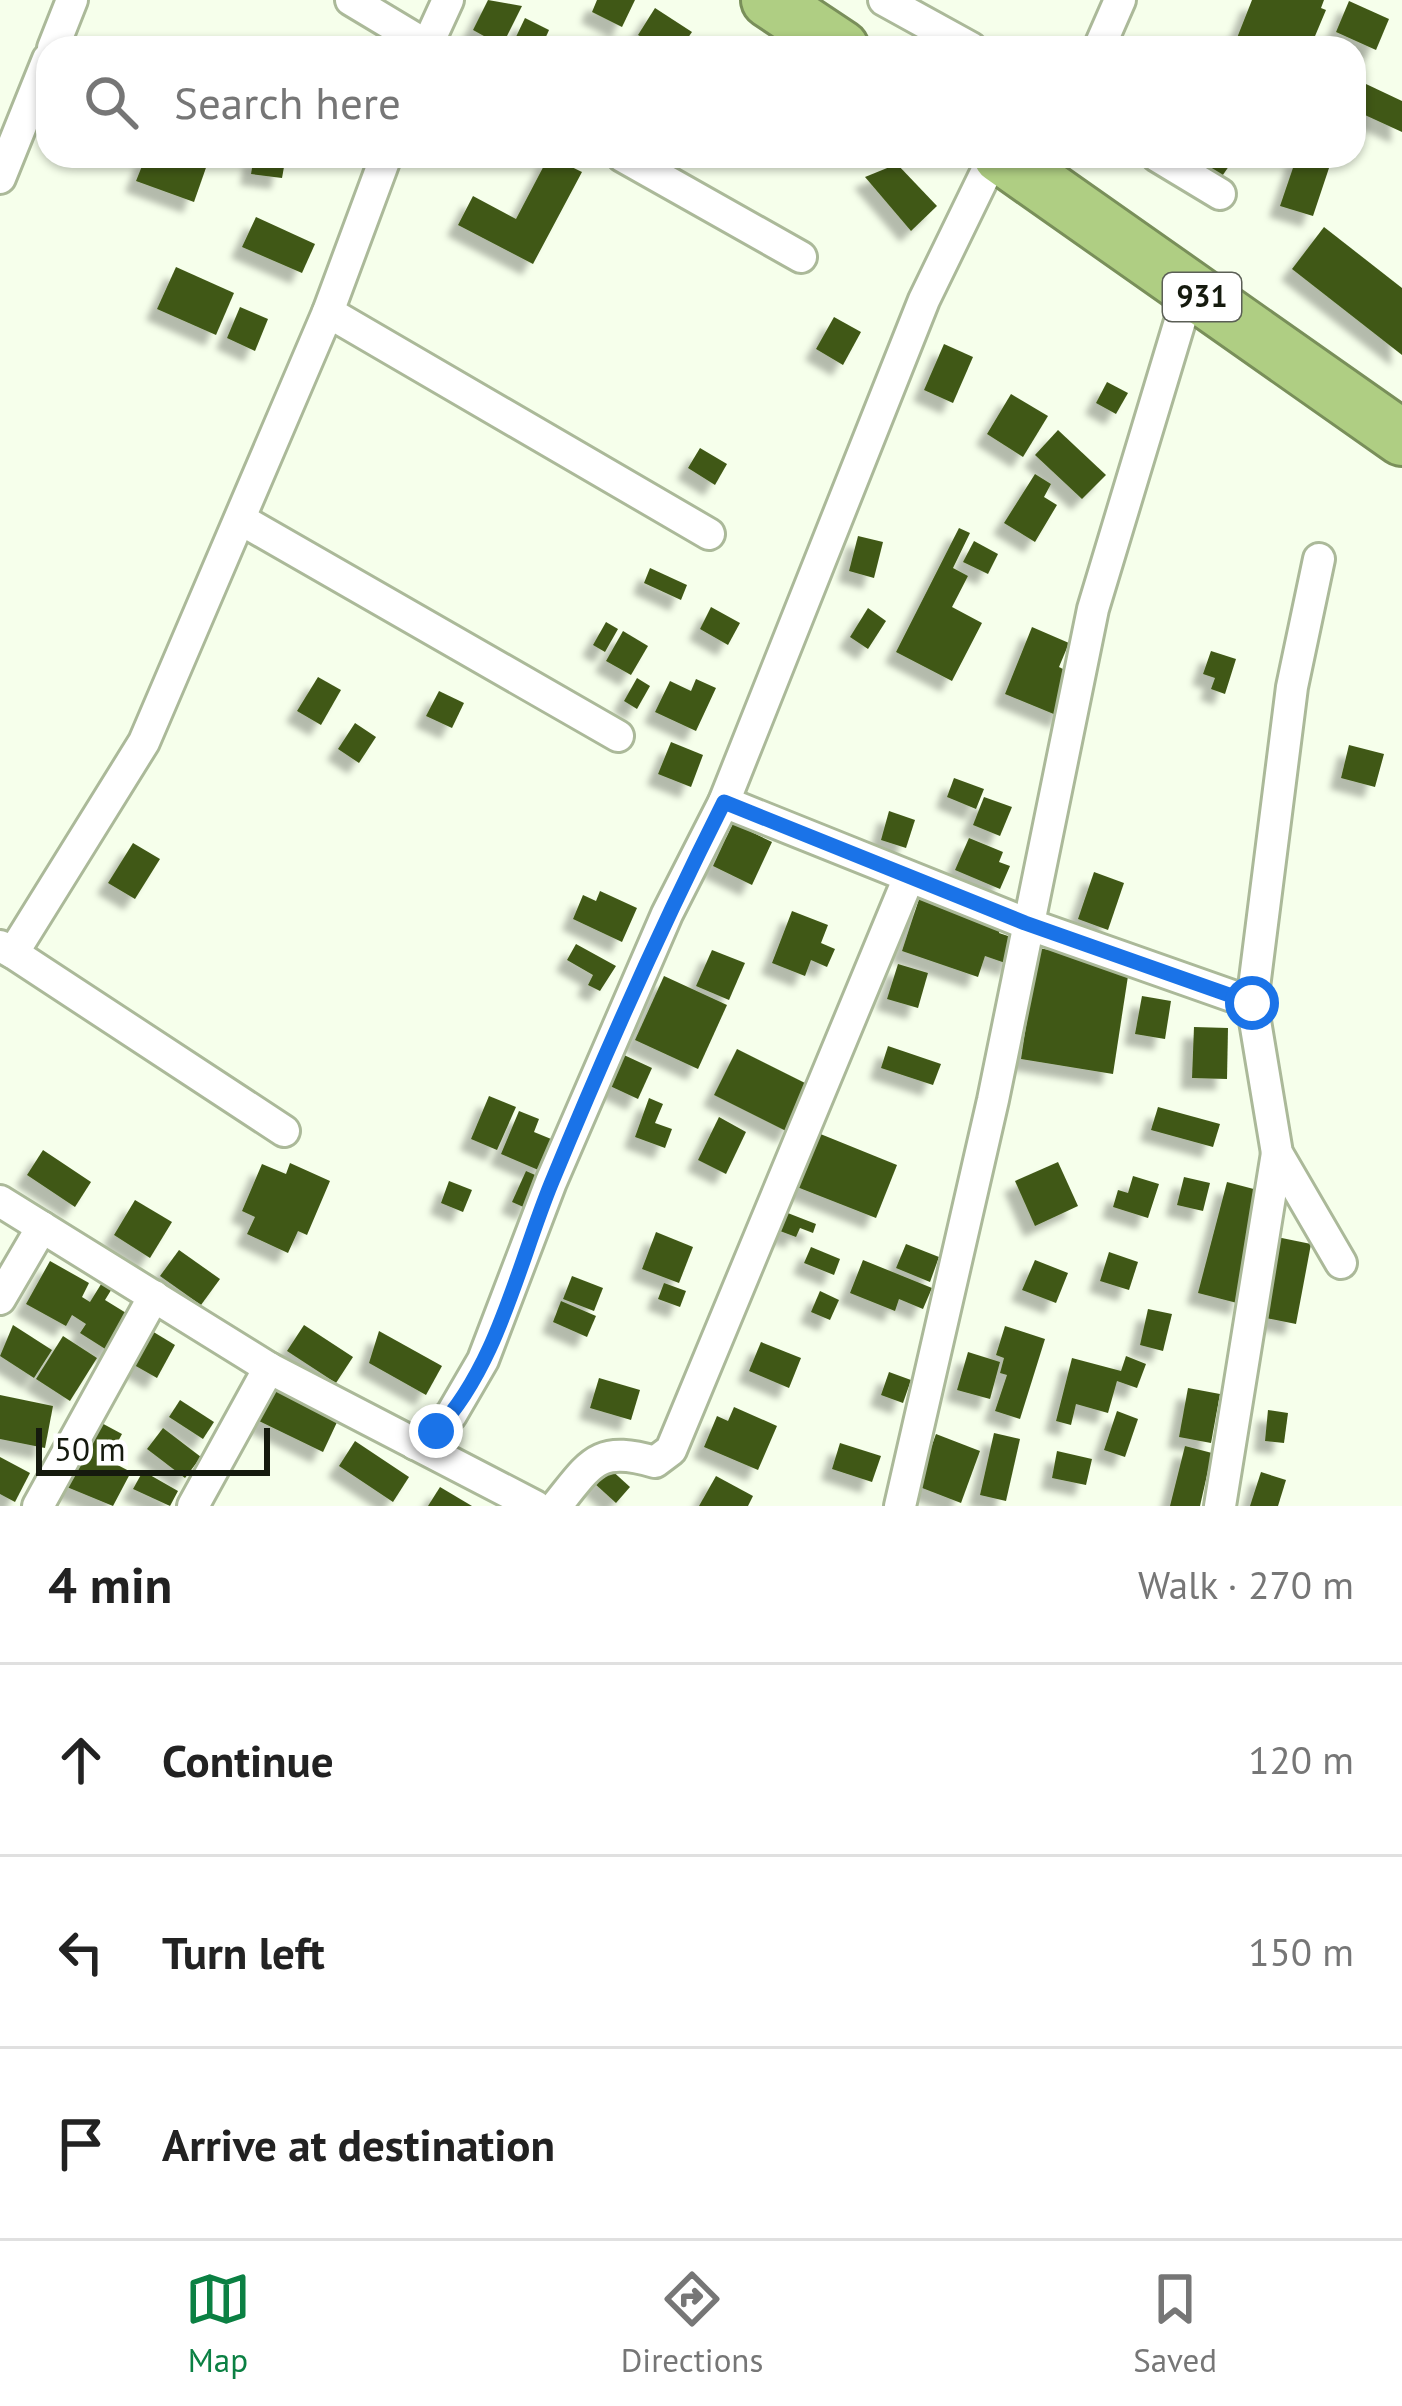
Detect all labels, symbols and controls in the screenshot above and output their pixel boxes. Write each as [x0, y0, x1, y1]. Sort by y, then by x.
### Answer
search box [36, 36, 1366, 168]
icon: search [78, 69, 144, 135]
text: Search here [174, 73, 401, 131]
road number: 931 [1163, 273, 1241, 321]
route start [1225, 976, 1279, 1030]
route end [409, 1404, 463, 1458]
scale bar [36, 1422, 270, 1475]
text: 50 m [54, 1427, 126, 1470]
text: 4 min [48, 1551, 172, 1617]
text: Walk · 270 m [1138, 1559, 1354, 1610]
icon: ahead [48, 1727, 114, 1793]
text: Continue [162, 1731, 334, 1789]
text: 120 m [1248, 1734, 1354, 1785]
icon: left [48, 1919, 114, 1985]
text: Turn left [162, 1923, 325, 1981]
text: 150 m [1248, 1926, 1354, 1977]
icon: arrive [48, 2111, 114, 2177]
text: Arrive at destination [162, 2115, 555, 2173]
tab: Map [185, 2266, 251, 2381]
tab: Directions [621, 2266, 763, 2381]
tab: Saved [1133, 2266, 1217, 2381]

